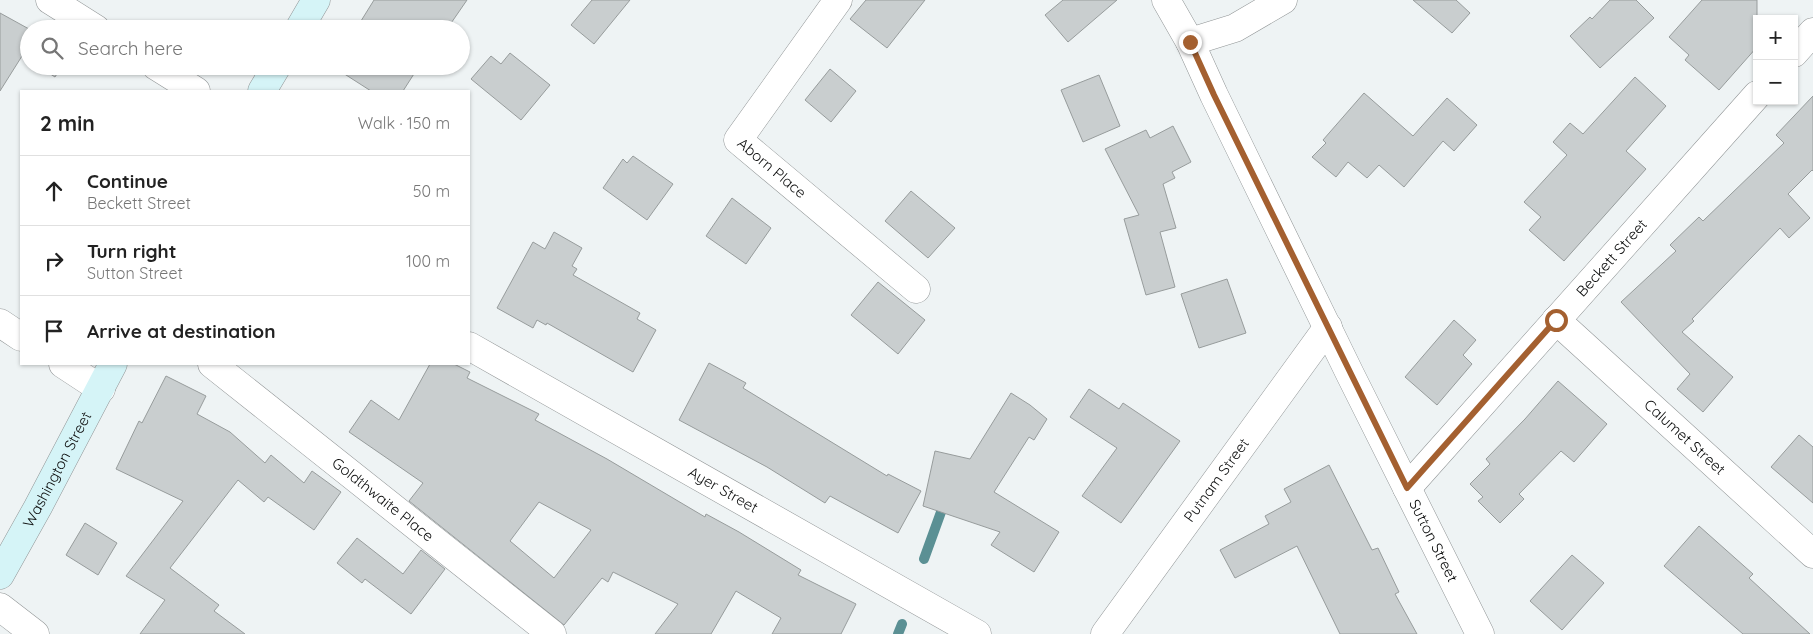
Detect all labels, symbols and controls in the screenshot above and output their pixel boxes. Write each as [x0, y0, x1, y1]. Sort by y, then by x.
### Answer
map controls [1753, 15, 1798, 105]
button: + [1753, 15, 1798, 60]
search box [20, 20, 470, 75]
route end [1179, 31, 1202, 54]
icon: search [38, 34, 66, 62]
text: Search here [78, 36, 183, 60]
button: − [1753, 60, 1798, 105]
text: 2 min [40, 110, 95, 136]
text: Walk · 150 m [358, 113, 450, 133]
street label: Aborn Place [734, 134, 810, 202]
text: Continue [87, 169, 168, 193]
icon: ahead [40, 177, 68, 205]
text: 50 m [413, 181, 450, 201]
text: Beckett Street [87, 193, 191, 213]
street label: Beckett Street [1572, 215, 1651, 300]
text: Turn right [87, 239, 176, 263]
icon: right [40, 247, 68, 275]
text: 100 m [406, 251, 450, 271]
text: Sutton Street [87, 263, 183, 283]
route start [1545, 309, 1568, 332]
icon: arrive [40, 317, 68, 345]
text: Arrive at destination [87, 319, 276, 343]
street label: Calumet Street [1640, 395, 1730, 479]
street label: Washington Street [19, 408, 95, 531]
street label: Putnam Street [1179, 434, 1253, 526]
street label: Goldthwaite Place [328, 453, 438, 545]
street label: Ayer Street [685, 462, 762, 517]
street label: Sutton Street [1405, 496, 1462, 585]

